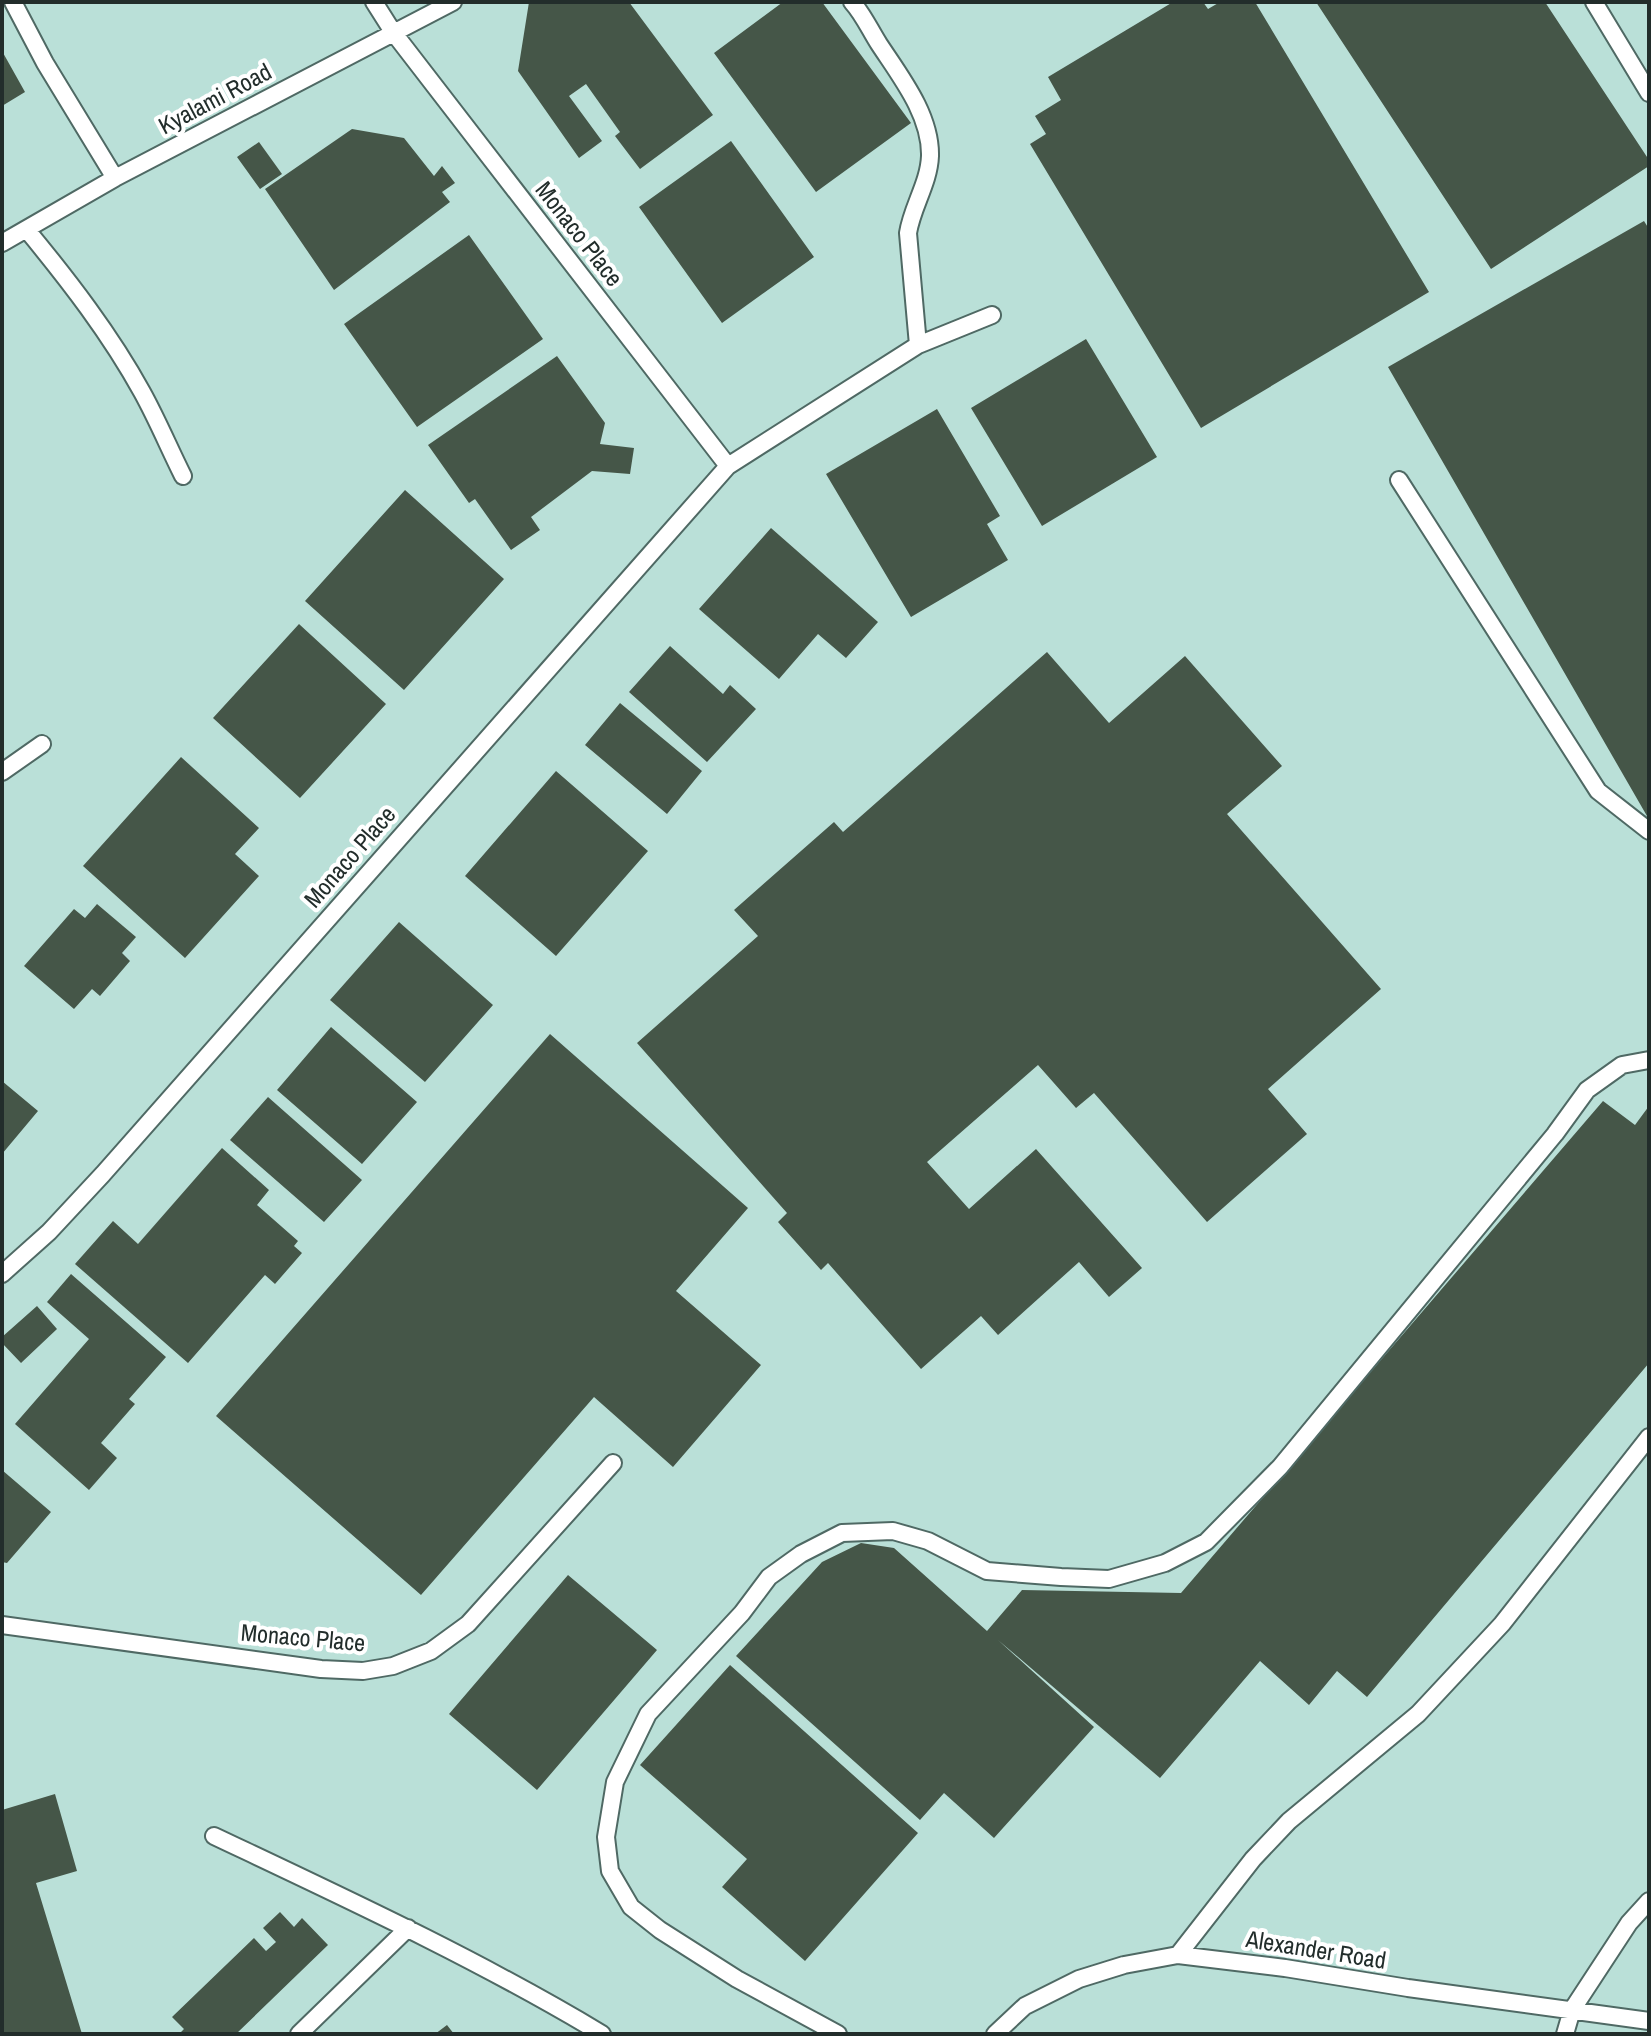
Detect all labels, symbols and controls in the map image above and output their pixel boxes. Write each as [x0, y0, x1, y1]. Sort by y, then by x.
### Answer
street label: Kyalami Road [152, 55, 277, 141]
street label: Monaco Place [529, 174, 631, 292]
street label: Monaco Place [296, 799, 402, 914]
street label: Monaco Place [240, 1616, 367, 1658]
street label: Alexander Road [1243, 1922, 1388, 1976]

